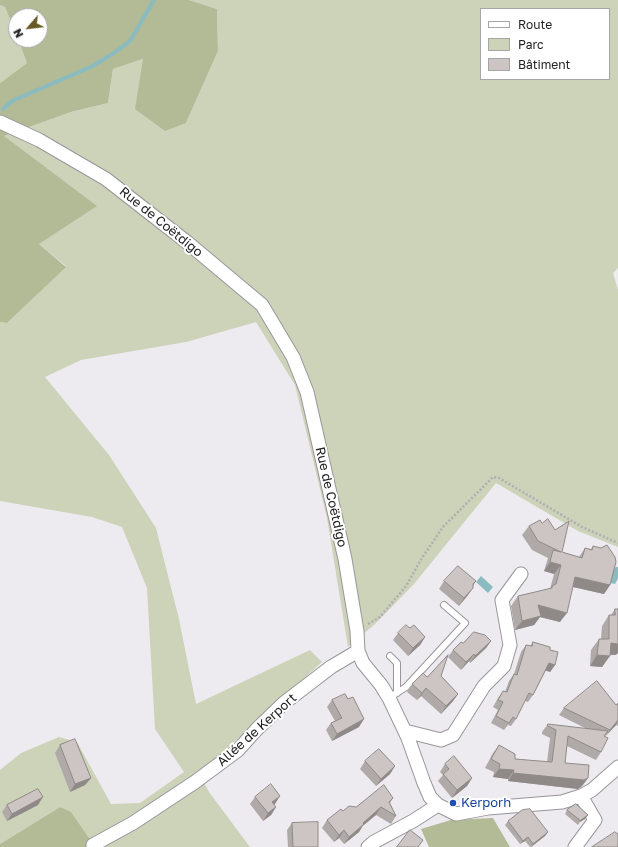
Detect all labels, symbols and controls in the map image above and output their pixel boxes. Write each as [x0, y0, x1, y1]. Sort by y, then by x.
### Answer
north arrow [8, 8, 48, 48]
legend [480, 8, 610, 80]
text: Route [518, 17, 552, 32]
text: N [10, 27, 26, 40]
text: Parc [518, 37, 544, 52]
text: Bâtiment [518, 57, 570, 72]
street label: Rue de Coëtdigo [116, 184, 206, 260]
street label: Rue de Coëtdigo [312, 445, 350, 549]
street label: Allée de Kerport [214, 690, 300, 770]
place label: Kerporh [461, 795, 511, 811]
marker: Kerporh [448, 798, 458, 808]

